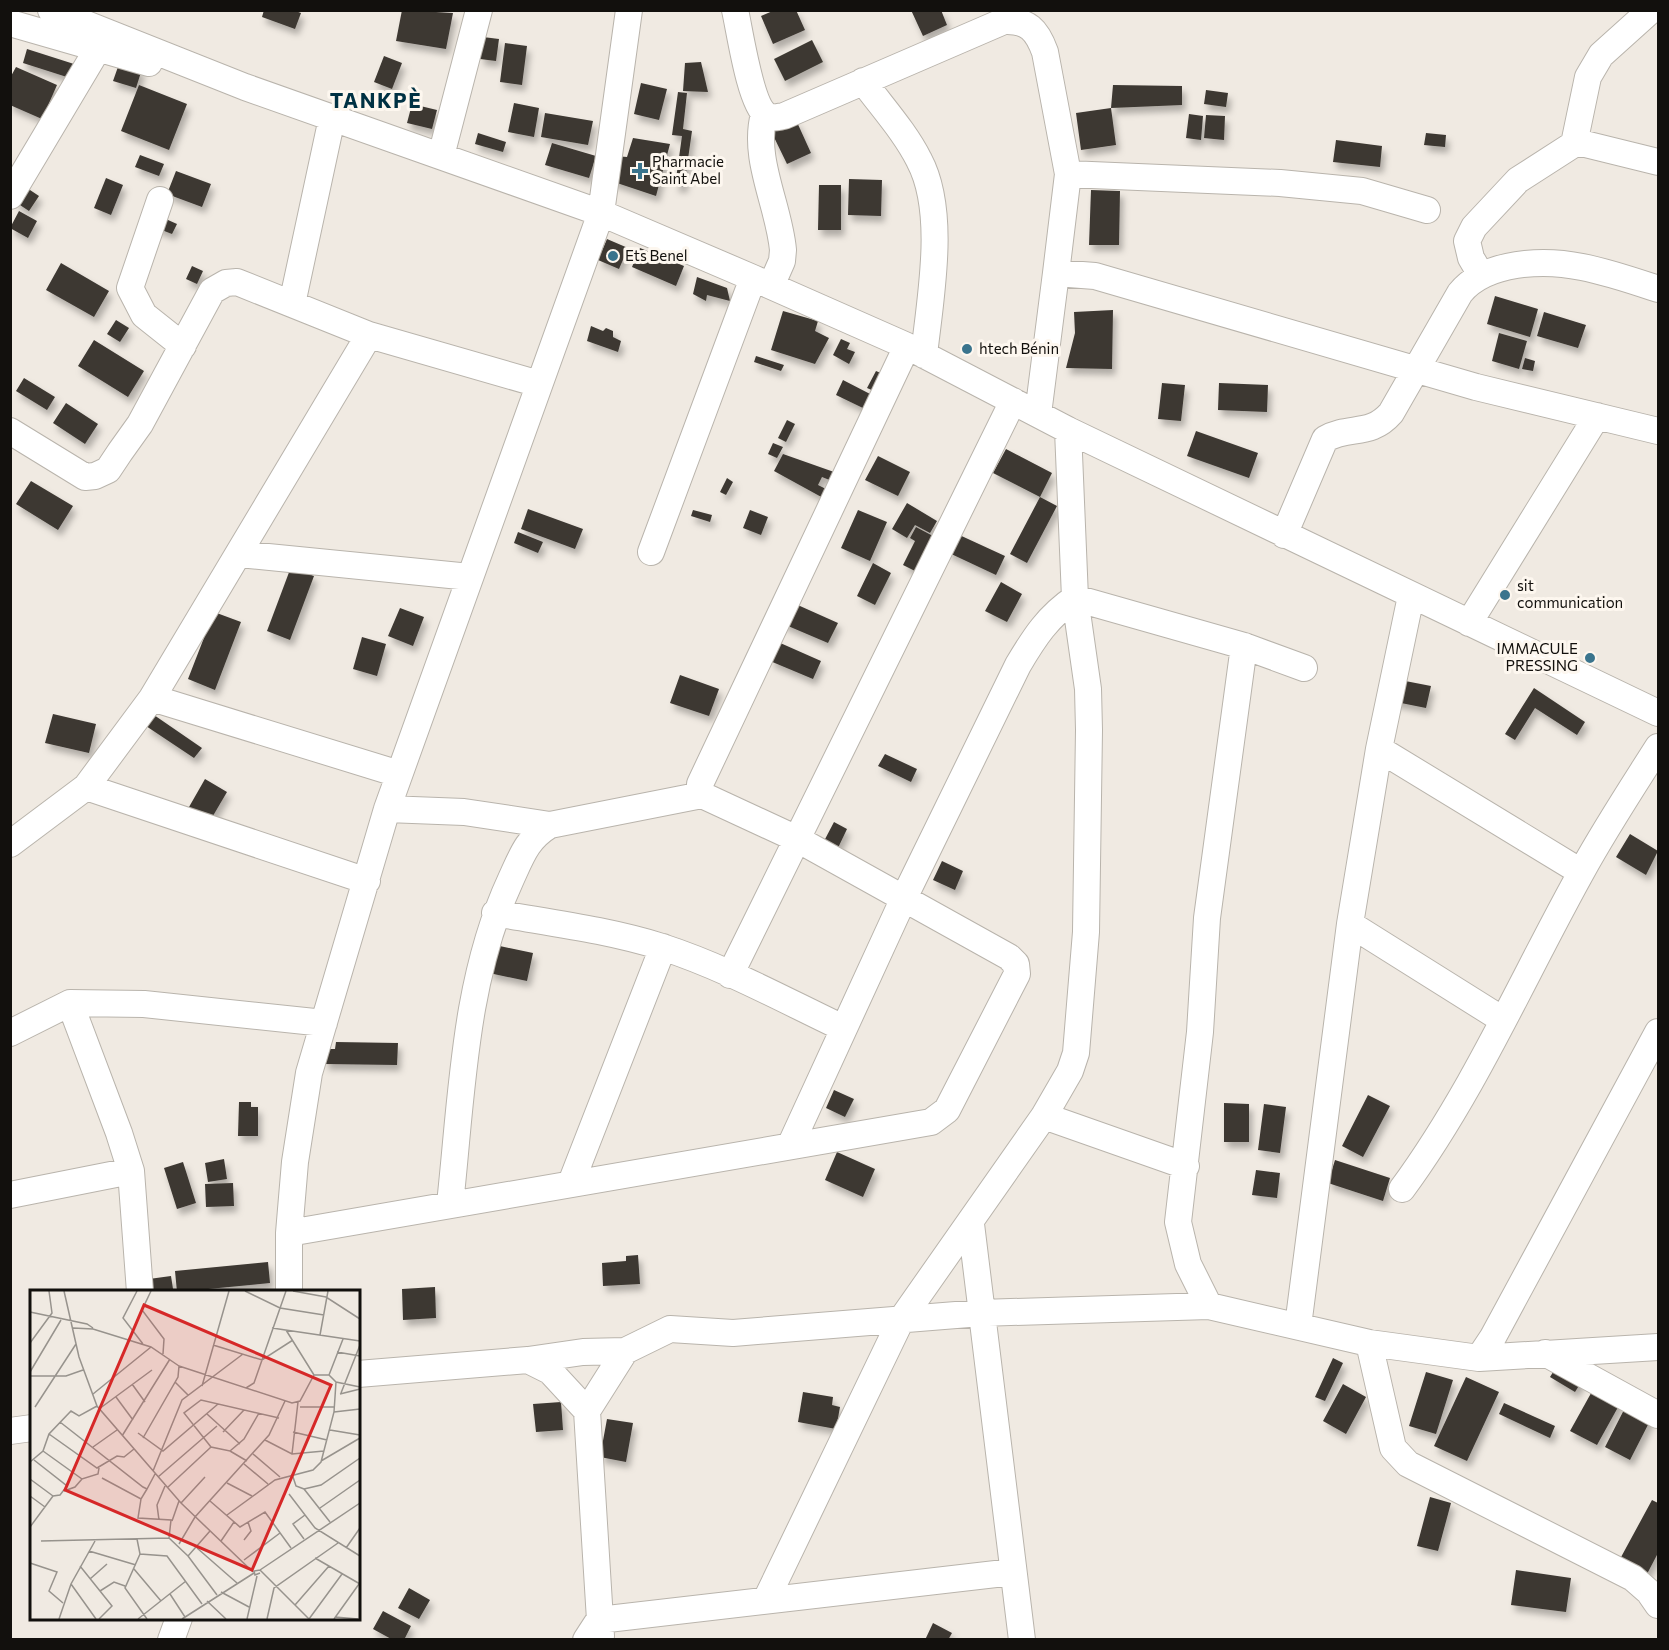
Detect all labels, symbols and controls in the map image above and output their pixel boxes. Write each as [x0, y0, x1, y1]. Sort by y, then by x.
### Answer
district label: TANKPÈ [330, 87, 422, 112]
place label: Pharmacie Saint Abel [652, 152, 724, 187]
marker: Pharmacie Saint Abel [633, 164, 647, 178]
place label: Ets Benel [625, 246, 688, 264]
marker: Ets Benel [606, 249, 620, 263]
place label: htech Bénin [979, 339, 1059, 357]
marker: htech Bénin [960, 342, 974, 356]
place label: sit communication [1517, 576, 1623, 611]
marker: sit communication [1498, 588, 1512, 602]
place label: IMMACULE PRESSING [1496, 639, 1578, 674]
marker: IMMACULE PRESSING [1583, 651, 1597, 665]
inset map [30, 1290, 360, 1620]

